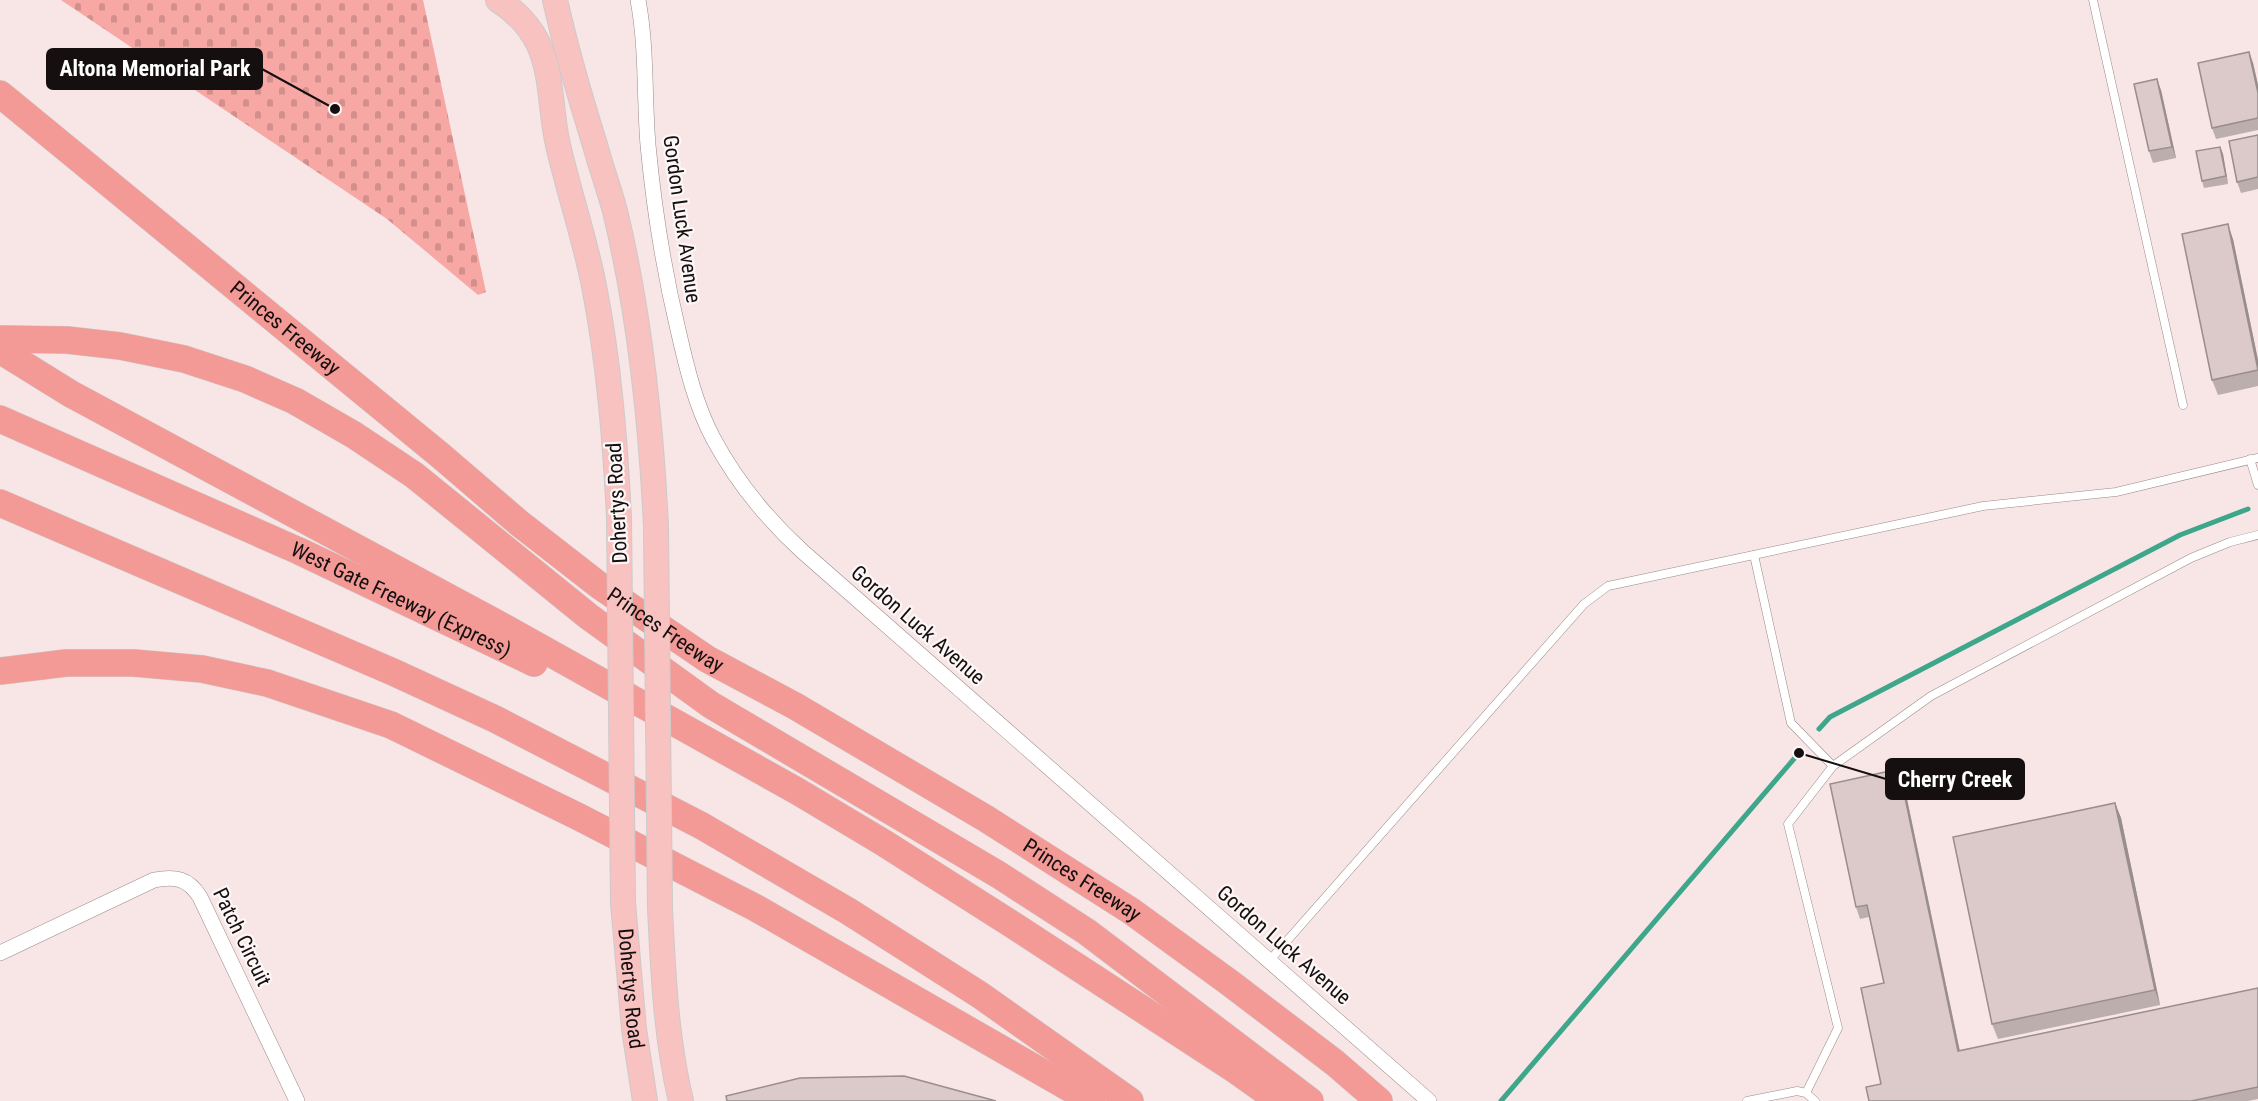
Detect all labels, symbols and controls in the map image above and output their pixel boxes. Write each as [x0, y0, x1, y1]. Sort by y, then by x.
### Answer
callout: Altona Memorial Park [47, 49, 262, 89]
text: Altona Memorial Park [59, 56, 251, 81]
street label: Gordon Luck Avenue [658, 134, 706, 305]
street label: Princes Freeway [225, 276, 345, 380]
street label: Dohertys Road [602, 442, 632, 564]
street label: West Gate Freeway (Express) [287, 537, 515, 662]
street label: Gordon Luck Avenue [846, 560, 990, 690]
street label: Princes Freeway [603, 583, 728, 678]
callout: Cherry Creek [1886, 759, 2024, 799]
text: Cherry Creek [1898, 767, 2013, 792]
street label: Princes Freeway [1019, 833, 1146, 926]
street label: Gordon Luck Avenue [1212, 880, 1356, 1010]
street label: Patch Circuit [208, 884, 276, 990]
street label: Dohertys Road [613, 927, 649, 1051]

